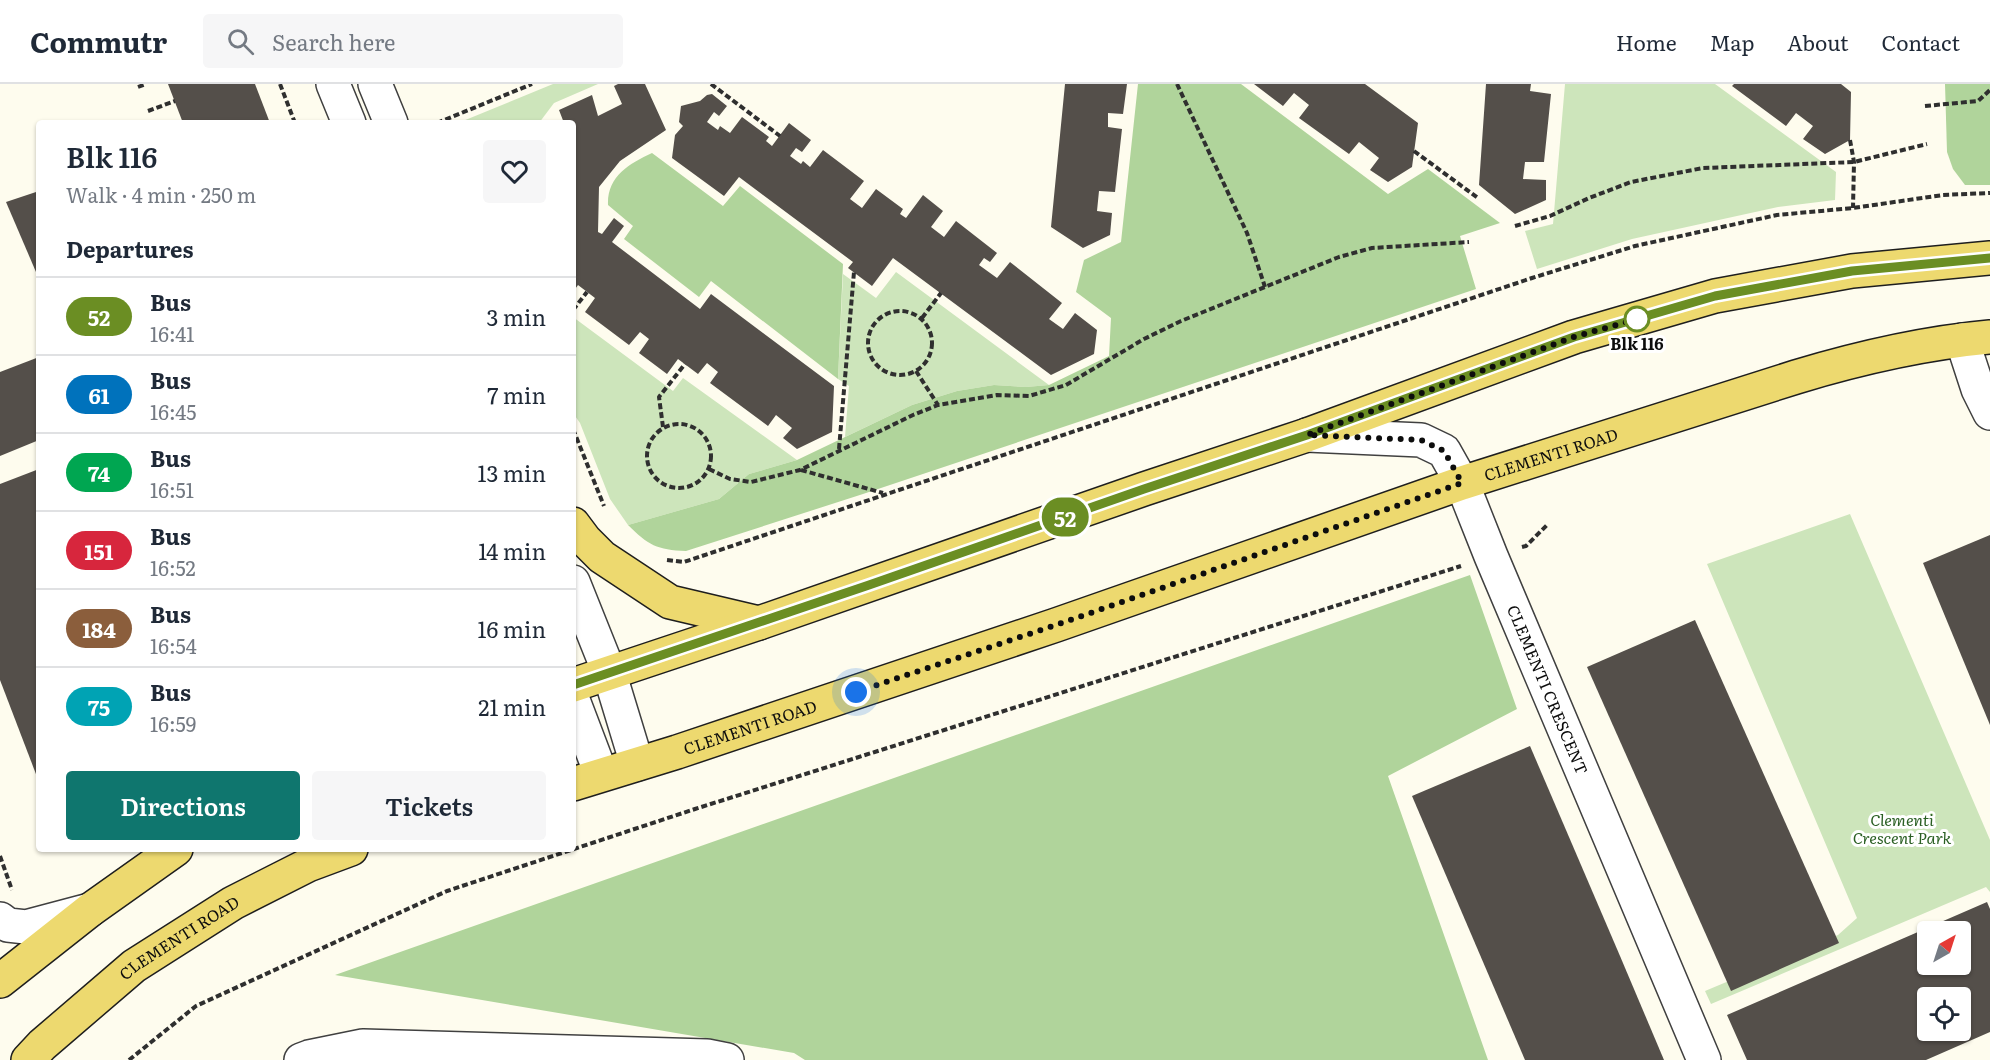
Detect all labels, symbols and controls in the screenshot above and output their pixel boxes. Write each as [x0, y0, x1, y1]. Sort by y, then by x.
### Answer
search box [203, 14, 623, 68]
text: Commutr [30, 20, 167, 62]
icon: search [224, 25, 257, 58]
text: Search here [272, 25, 396, 58]
text: Home [1616, 26, 1677, 57]
text: Map [1710, 26, 1754, 57]
text: About [1787, 26, 1849, 57]
text: Contact [1882, 26, 1960, 57]
text: Blk 116 [66, 135, 157, 177]
button: heart [483, 140, 546, 203]
text: Walk · 4 min · 250 m [66, 179, 256, 209]
text: Departures [66, 232, 193, 265]
text: Bus [150, 285, 191, 318]
text: 3 min [486, 300, 546, 333]
text: 52 [88, 301, 110, 332]
marker: Blk 116 [1624, 306, 1650, 332]
text: 16:41 [150, 318, 194, 348]
place label: Blk 116 [1610, 331, 1664, 355]
text: Bus [150, 363, 191, 396]
text: 7 min [487, 378, 546, 411]
text: 61 [89, 379, 109, 410]
text: 16:45 [150, 396, 196, 426]
street label: CLEMENTI ROAD [1481, 421, 1621, 486]
text: Bus [150, 441, 191, 474]
text: 13 min [477, 456, 546, 489]
text: 74 [88, 457, 110, 488]
text: 16:51 [150, 474, 194, 504]
line badge: 52 [1038, 498, 1092, 536]
text: 52 [1054, 502, 1076, 533]
text: Bus [150, 519, 191, 552]
text: 14 min [478, 534, 546, 567]
text: 151 [85, 535, 113, 566]
text: 16:52 [150, 552, 196, 582]
text: Bus [150, 597, 191, 630]
street label: CLEMENTI CRESCENT [1502, 601, 1595, 778]
text: 16 min [478, 612, 546, 645]
text: 184 [82, 613, 116, 644]
text: 16:54 [150, 630, 197, 660]
text: Bus [150, 675, 191, 708]
your location [841, 677, 871, 707]
text: 21 min [478, 690, 546, 723]
text: 75 [88, 691, 110, 722]
street label: CLEMENTI ROAD [680, 693, 820, 760]
text: 16:59 [150, 708, 196, 738]
button: Directions [66, 771, 300, 840]
button: Tickets [312, 771, 546, 840]
park label: Clementi Crescent Park [1853, 807, 1952, 849]
street label: CLEMENTI ROAD [113, 889, 244, 985]
north arrow [1917, 921, 1971, 975]
map controls [1917, 921, 1971, 1041]
button: locate [1917, 987, 1971, 1041]

